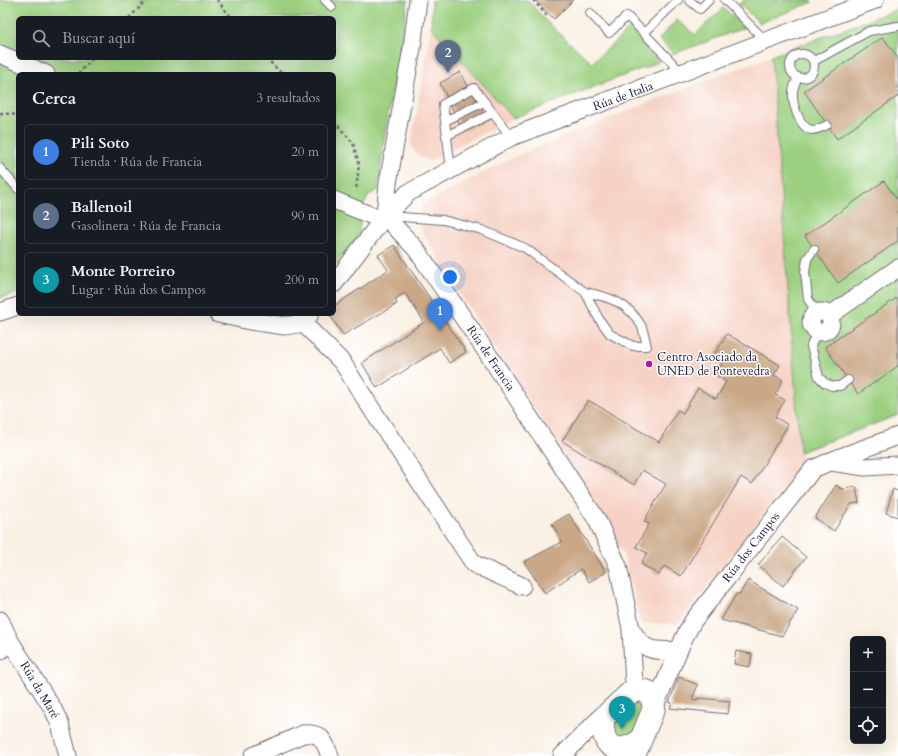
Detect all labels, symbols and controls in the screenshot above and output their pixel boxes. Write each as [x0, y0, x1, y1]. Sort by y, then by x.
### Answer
search box [16, 16, 336, 60]
icon: search [30, 27, 52, 49]
text: Buscar aquí [62, 28, 135, 48]
pin: 2 [435, 40, 461, 73]
street label: Rúa de Italia [591, 77, 656, 114]
text: Cerca [32, 87, 76, 110]
text: 3 resultados [256, 89, 320, 107]
text: Pili Soto [71, 133, 129, 153]
text: 1 [43, 143, 49, 161]
text: 20 m [291, 143, 319, 161]
text: Tienda · Rúa de Francia [71, 153, 202, 171]
text: Ballenoil [71, 197, 132, 217]
text: 2 [43, 207, 49, 225]
text: 90 m [291, 207, 319, 225]
text: Gasolinera · Rúa de Francia [71, 217, 221, 235]
text: Monte Porreiro [71, 261, 175, 281]
your location [440, 267, 460, 287]
text: 3 [43, 271, 49, 289]
text: 200 m [285, 271, 319, 289]
text: Lugar · Rúa dos Campos [71, 281, 206, 299]
pin: 1 [427, 298, 453, 331]
street label: Rúa de Francia [463, 322, 519, 394]
place label: Centro Asociado da UNED de Pontevedra [657, 349, 770, 379]
marker: Centro Asociado da UNED de Pontevedra [644, 359, 654, 369]
street label: Rúa dos Campos [719, 509, 783, 585]
map controls [850, 636, 886, 744]
button: + [850, 636, 886, 672]
street label: Rúa da Maré [17, 658, 63, 722]
button: − [850, 672, 886, 708]
pin: 3 [609, 696, 635, 729]
button: locate [850, 708, 886, 744]

